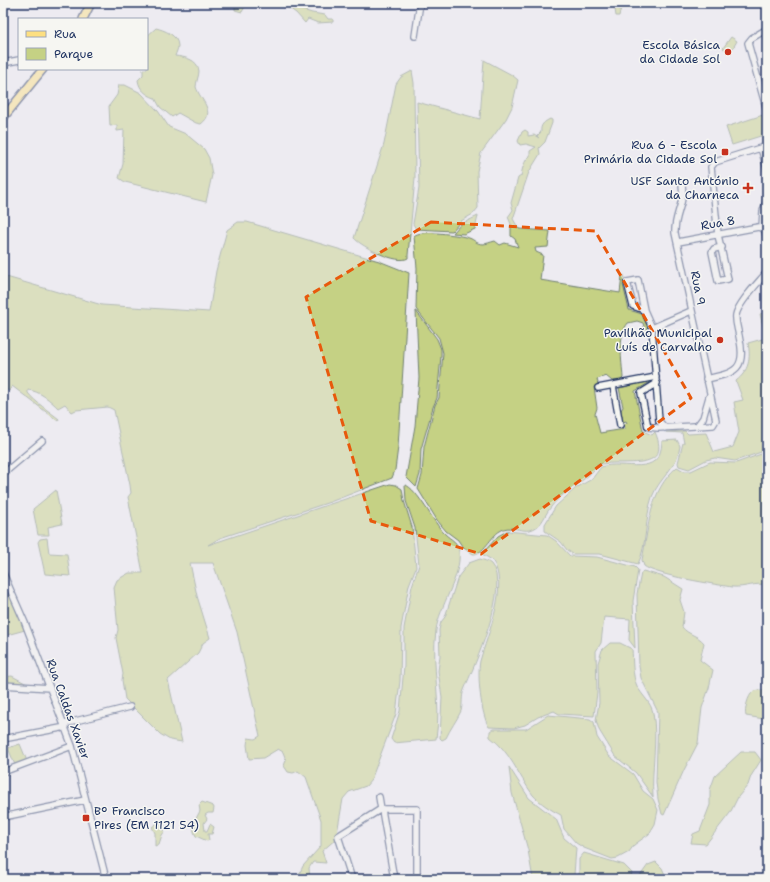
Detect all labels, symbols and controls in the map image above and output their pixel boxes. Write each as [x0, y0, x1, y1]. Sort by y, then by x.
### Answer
legend [18, 18, 148, 70]
text: Rua [54, 26, 77, 42]
place label: Escola Básica da Cidade Sol [640, 37, 721, 67]
text: Parque [54, 46, 93, 62]
marker: Escola Básica da Cidade Sol [723, 47, 733, 57]
place label: Rua 6 - Escola Primária da Cidade Sol [584, 137, 718, 167]
marker: Rua 6 - Escola Primária da Cidade Sol [720, 147, 730, 157]
place label: USF Santo António da Charneca [630, 173, 740, 203]
marker: USF Santo António da Charneca [742, 182, 754, 194]
street label: Rua 8 [699, 212, 737, 234]
street label: Rua 9 [687, 269, 709, 307]
place label: Pavilhão Municipal Luís de Carvalho [604, 325, 712, 355]
marker: Pavilhão Municipal Luís de Carvalho [715, 335, 725, 345]
street label: Rua Caldas Xavier [42, 657, 94, 762]
place label: Bº Francisco Pires (EM 1121 54) [94, 803, 199, 833]
marker: Bº Francisco Pires (EM 1121 54) [81, 813, 91, 823]

